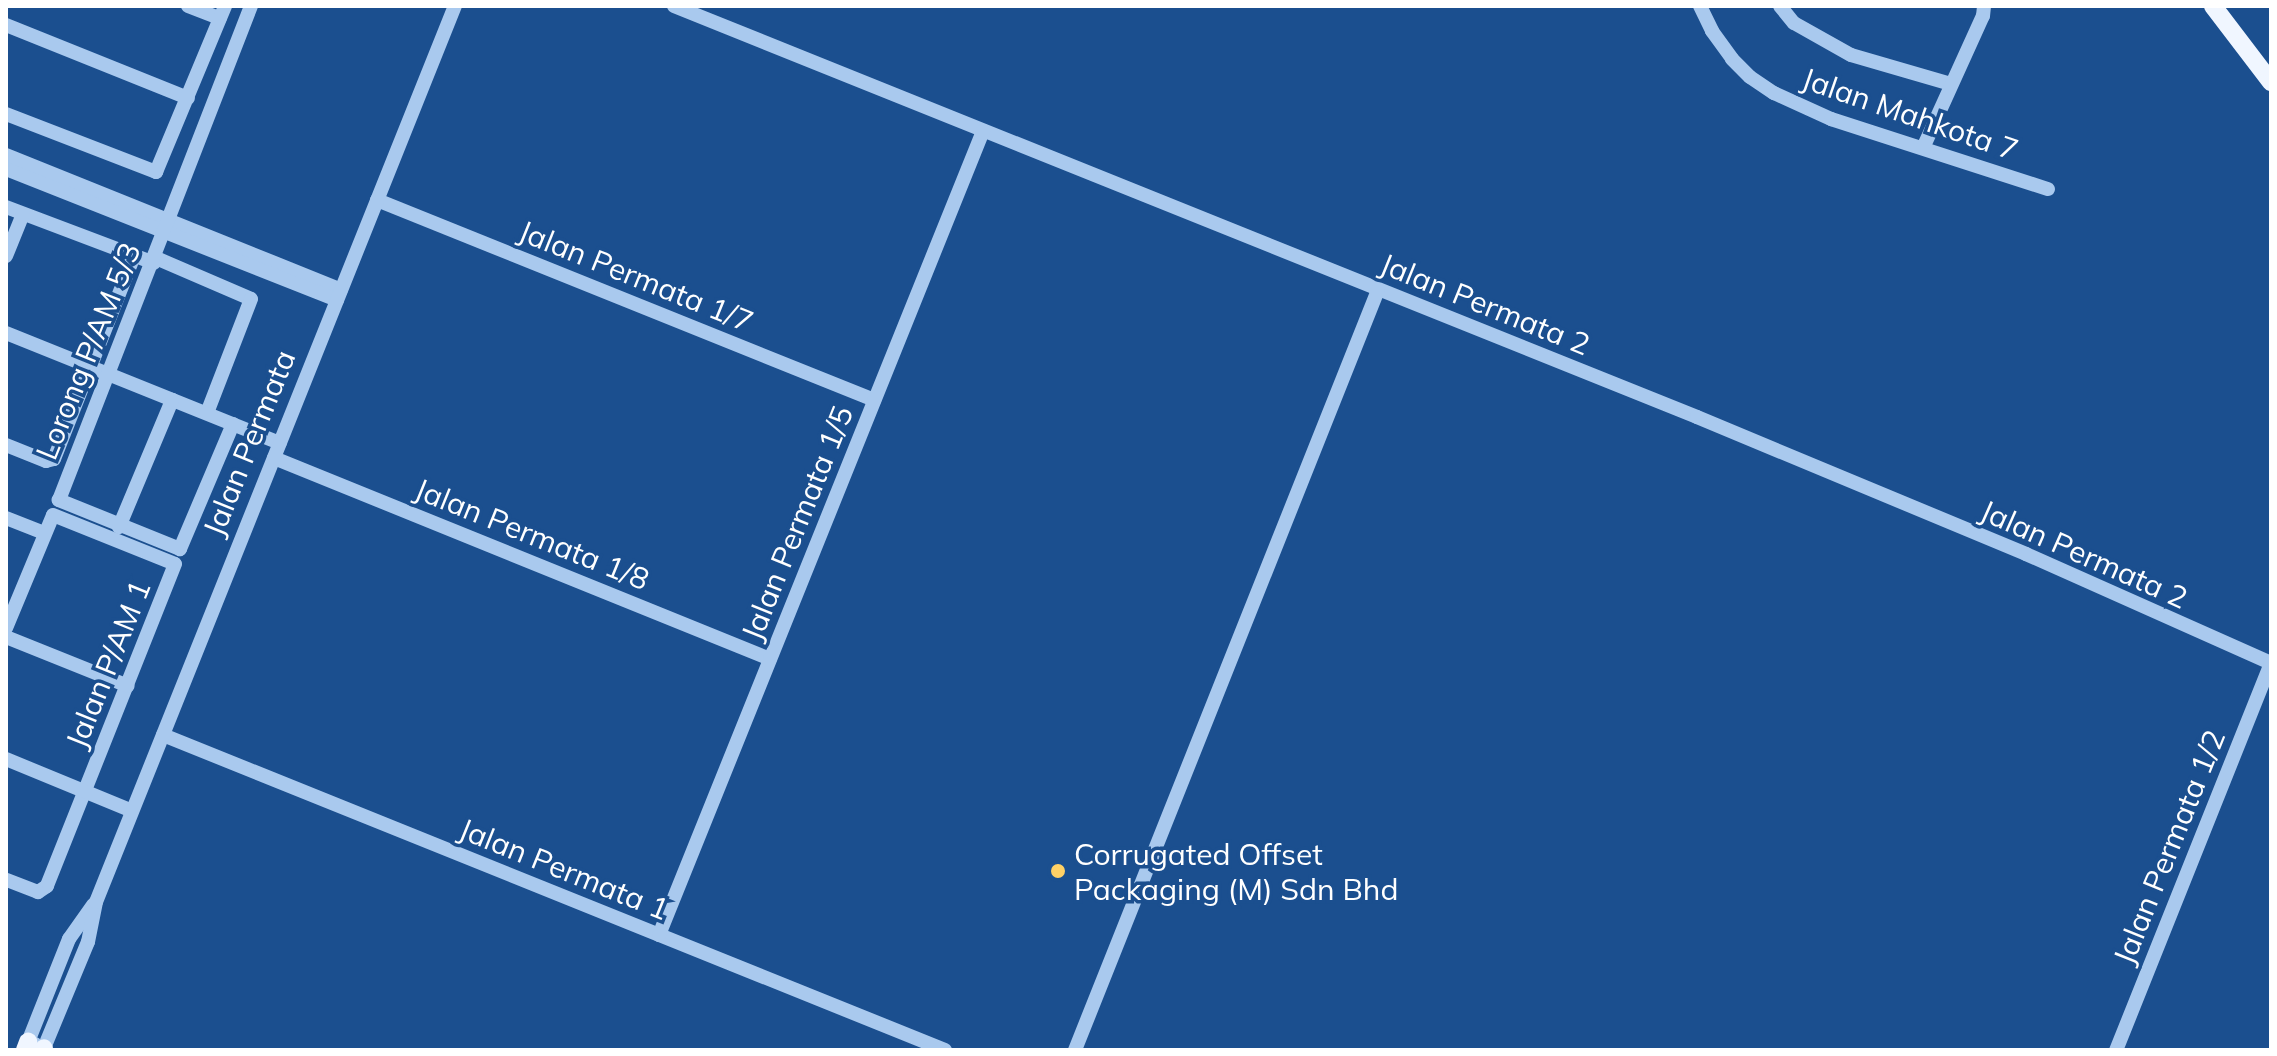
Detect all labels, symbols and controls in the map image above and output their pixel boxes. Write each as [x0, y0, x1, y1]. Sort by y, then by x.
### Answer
street label: Jalan Mahkota 7 [1797, 60, 2023, 168]
street label: Jalan Permata 1/7 [513, 213, 759, 339]
street label: Lorong P/AM 5/3 [28, 237, 148, 465]
street label: Jalan Permata 2 [1375, 246, 1595, 362]
street label: Jalan Permata [195, 345, 303, 541]
street label: Jalan Permata 1/5 [734, 400, 860, 646]
street label: Jalan Permata 1/8 [409, 471, 655, 597]
street label: Jalan Permata 2 [1975, 492, 2193, 616]
street label: Jalan P/AM 1 [58, 575, 158, 753]
street label: Jalan Permata 1/2 [2106, 724, 2232, 970]
street label: Jalan Permata 1 [454, 811, 674, 927]
place label: Corrugated Offset Packaging (M) Sdn Bhd [1074, 836, 1398, 906]
marker: Corrugated Offset Packaging (M) Sdn Bhd [1049, 862, 1067, 880]

